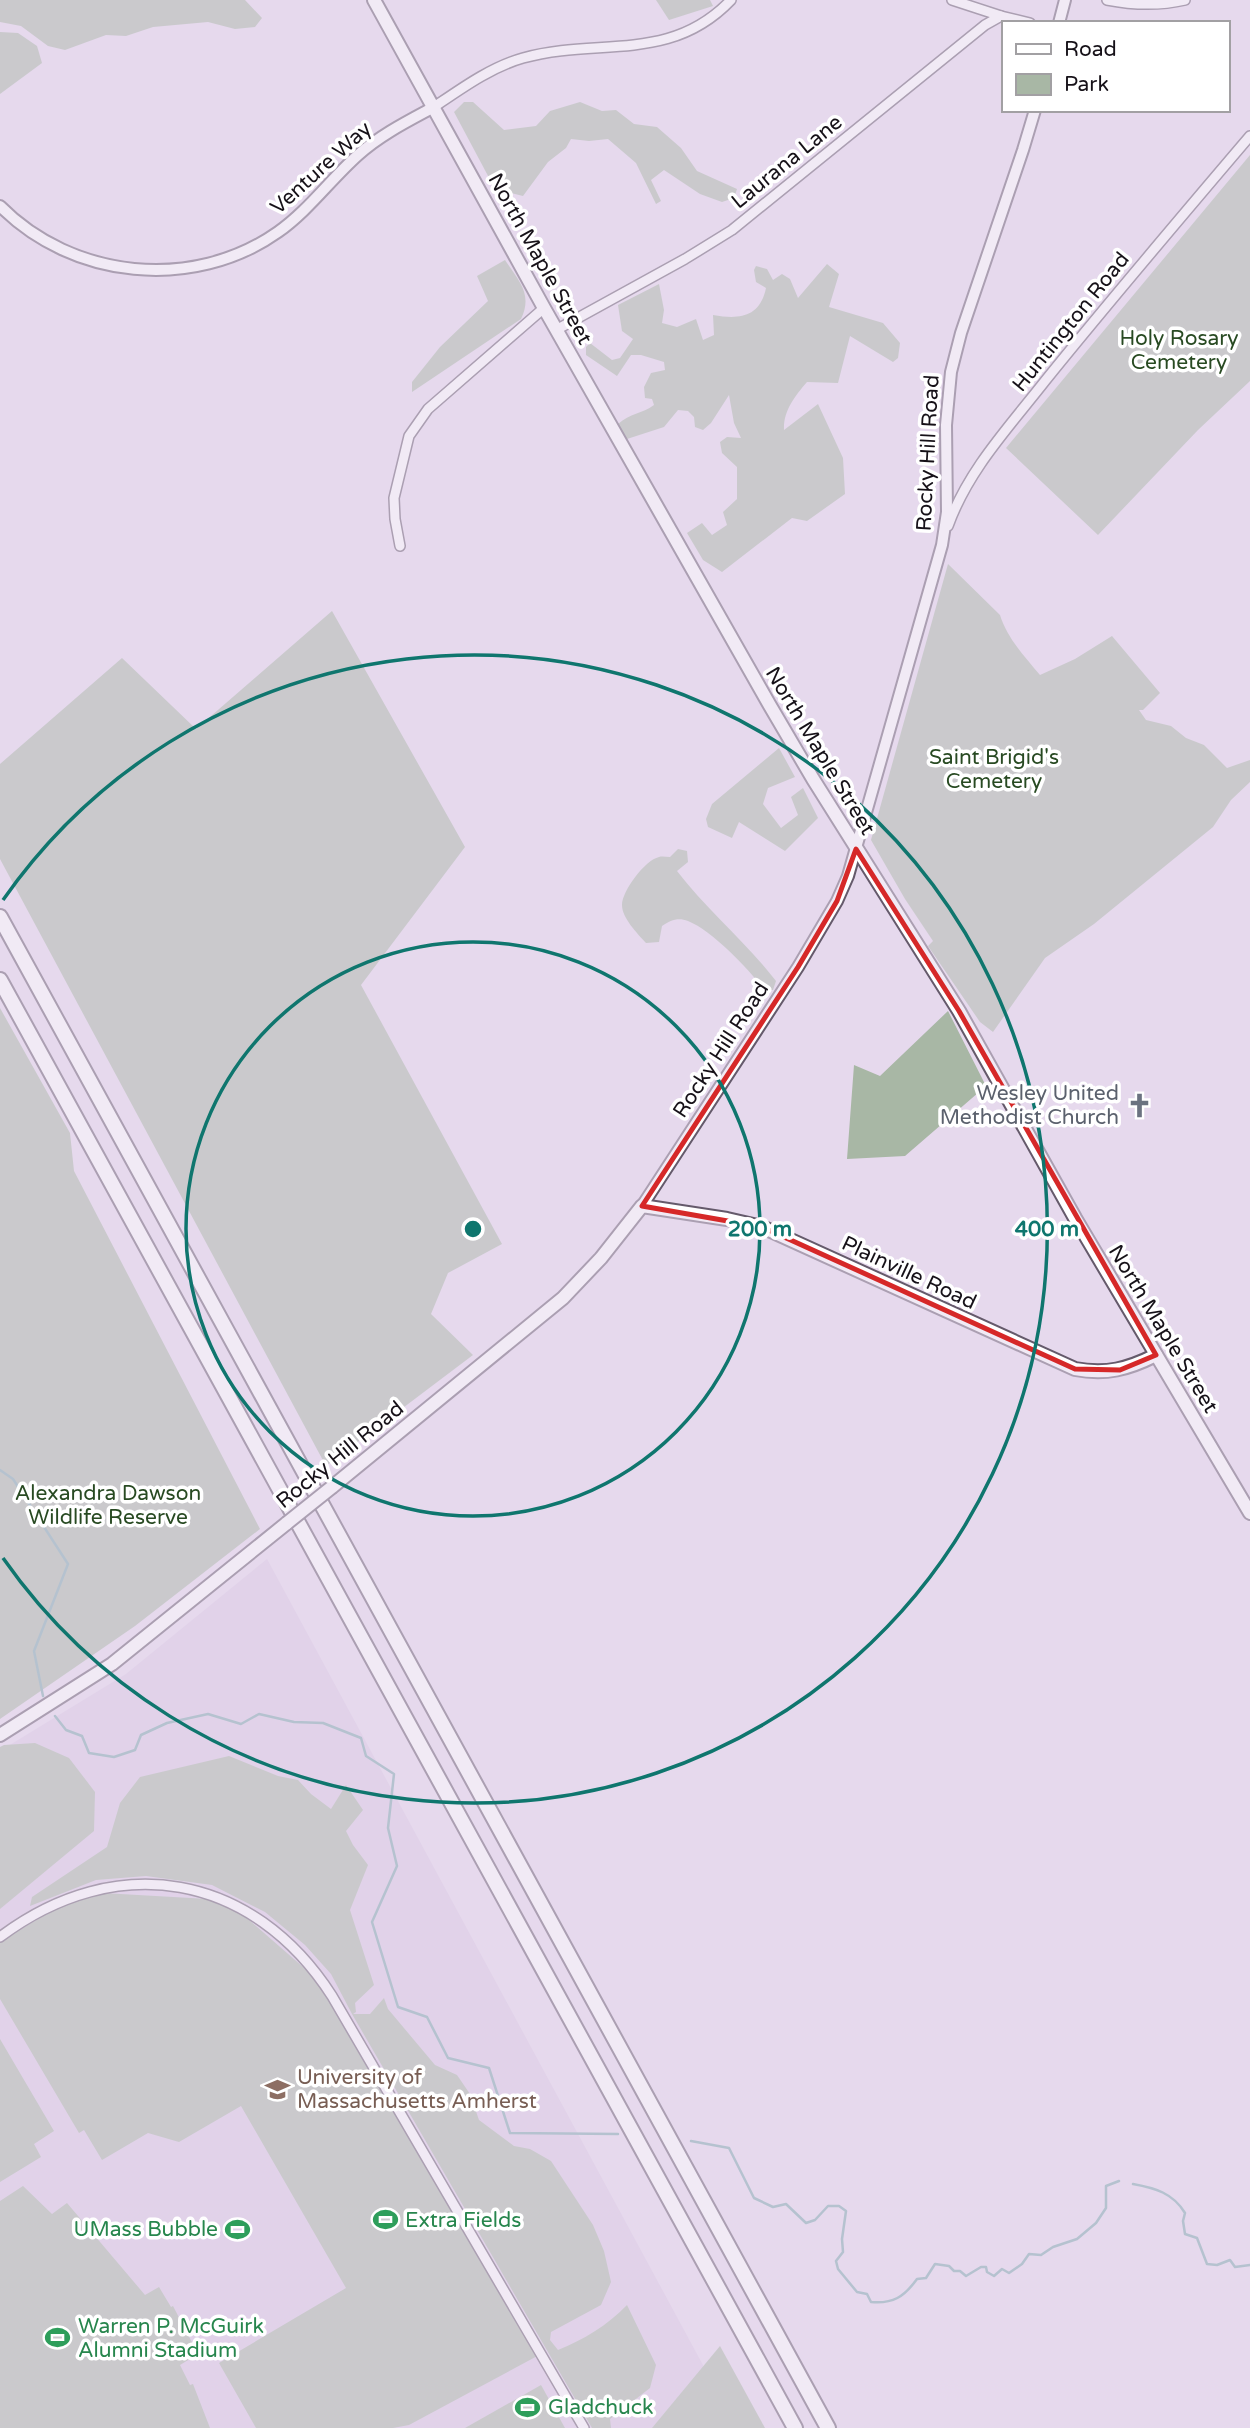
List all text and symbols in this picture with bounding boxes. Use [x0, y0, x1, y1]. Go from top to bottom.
legend [1002, 21, 1229, 112]
text: Road [1064, 37, 1117, 62]
text: Park [1064, 72, 1109, 97]
street label: Laurana Lane [727, 110, 847, 214]
street label: Venture Way [265, 116, 377, 220]
street label: North Maple Street [483, 169, 597, 349]
street label: Huntington Road [1007, 247, 1135, 397]
park label: Holy Rosary Cemetery [1119, 326, 1239, 375]
street label: Rocky Hill Road [911, 374, 945, 532]
street label: North Maple Street [760, 662, 880, 840]
park label: Saint Brigid's Cemetery [929, 745, 1059, 794]
street label: Rocky Hill Road [668, 977, 774, 1123]
place label: Wesley United Methodist Church [940, 1081, 1119, 1130]
church icon: Wesley United Methodist Church [1125, 1091, 1153, 1119]
centre of rings [461, 1217, 485, 1241]
text: 200 m [728, 1217, 792, 1242]
text: 400 m [1015, 1217, 1079, 1242]
street label: Plainville Road [838, 1231, 980, 1315]
street label: North Maple Street [1103, 1240, 1223, 1418]
street label: Rocky Hill Road [271, 1396, 409, 1514]
park label: Alexandra Dawson Wildlife Reserve [15, 1481, 201, 1530]
place label: University of Massachusetts Amherst [297, 2065, 537, 2114]
school or university icon: University of Massachusetts Amherst [263, 2075, 291, 2103]
sports icon: Extra Fields [371, 2206, 399, 2234]
place label: Extra Fields [405, 2208, 521, 2233]
sports icon: UMass Bubble [224, 2215, 252, 2243]
place label: UMass Bubble [74, 2217, 218, 2242]
place label: Warren P. McGuirk Alumni Stadium [78, 2314, 264, 2363]
sports icon: Warren P. McGuirk Alumni Stadium [44, 2324, 72, 2352]
sports icon: Gladchuck [514, 2393, 542, 2421]
place label: Gladchuck [548, 2395, 654, 2420]

